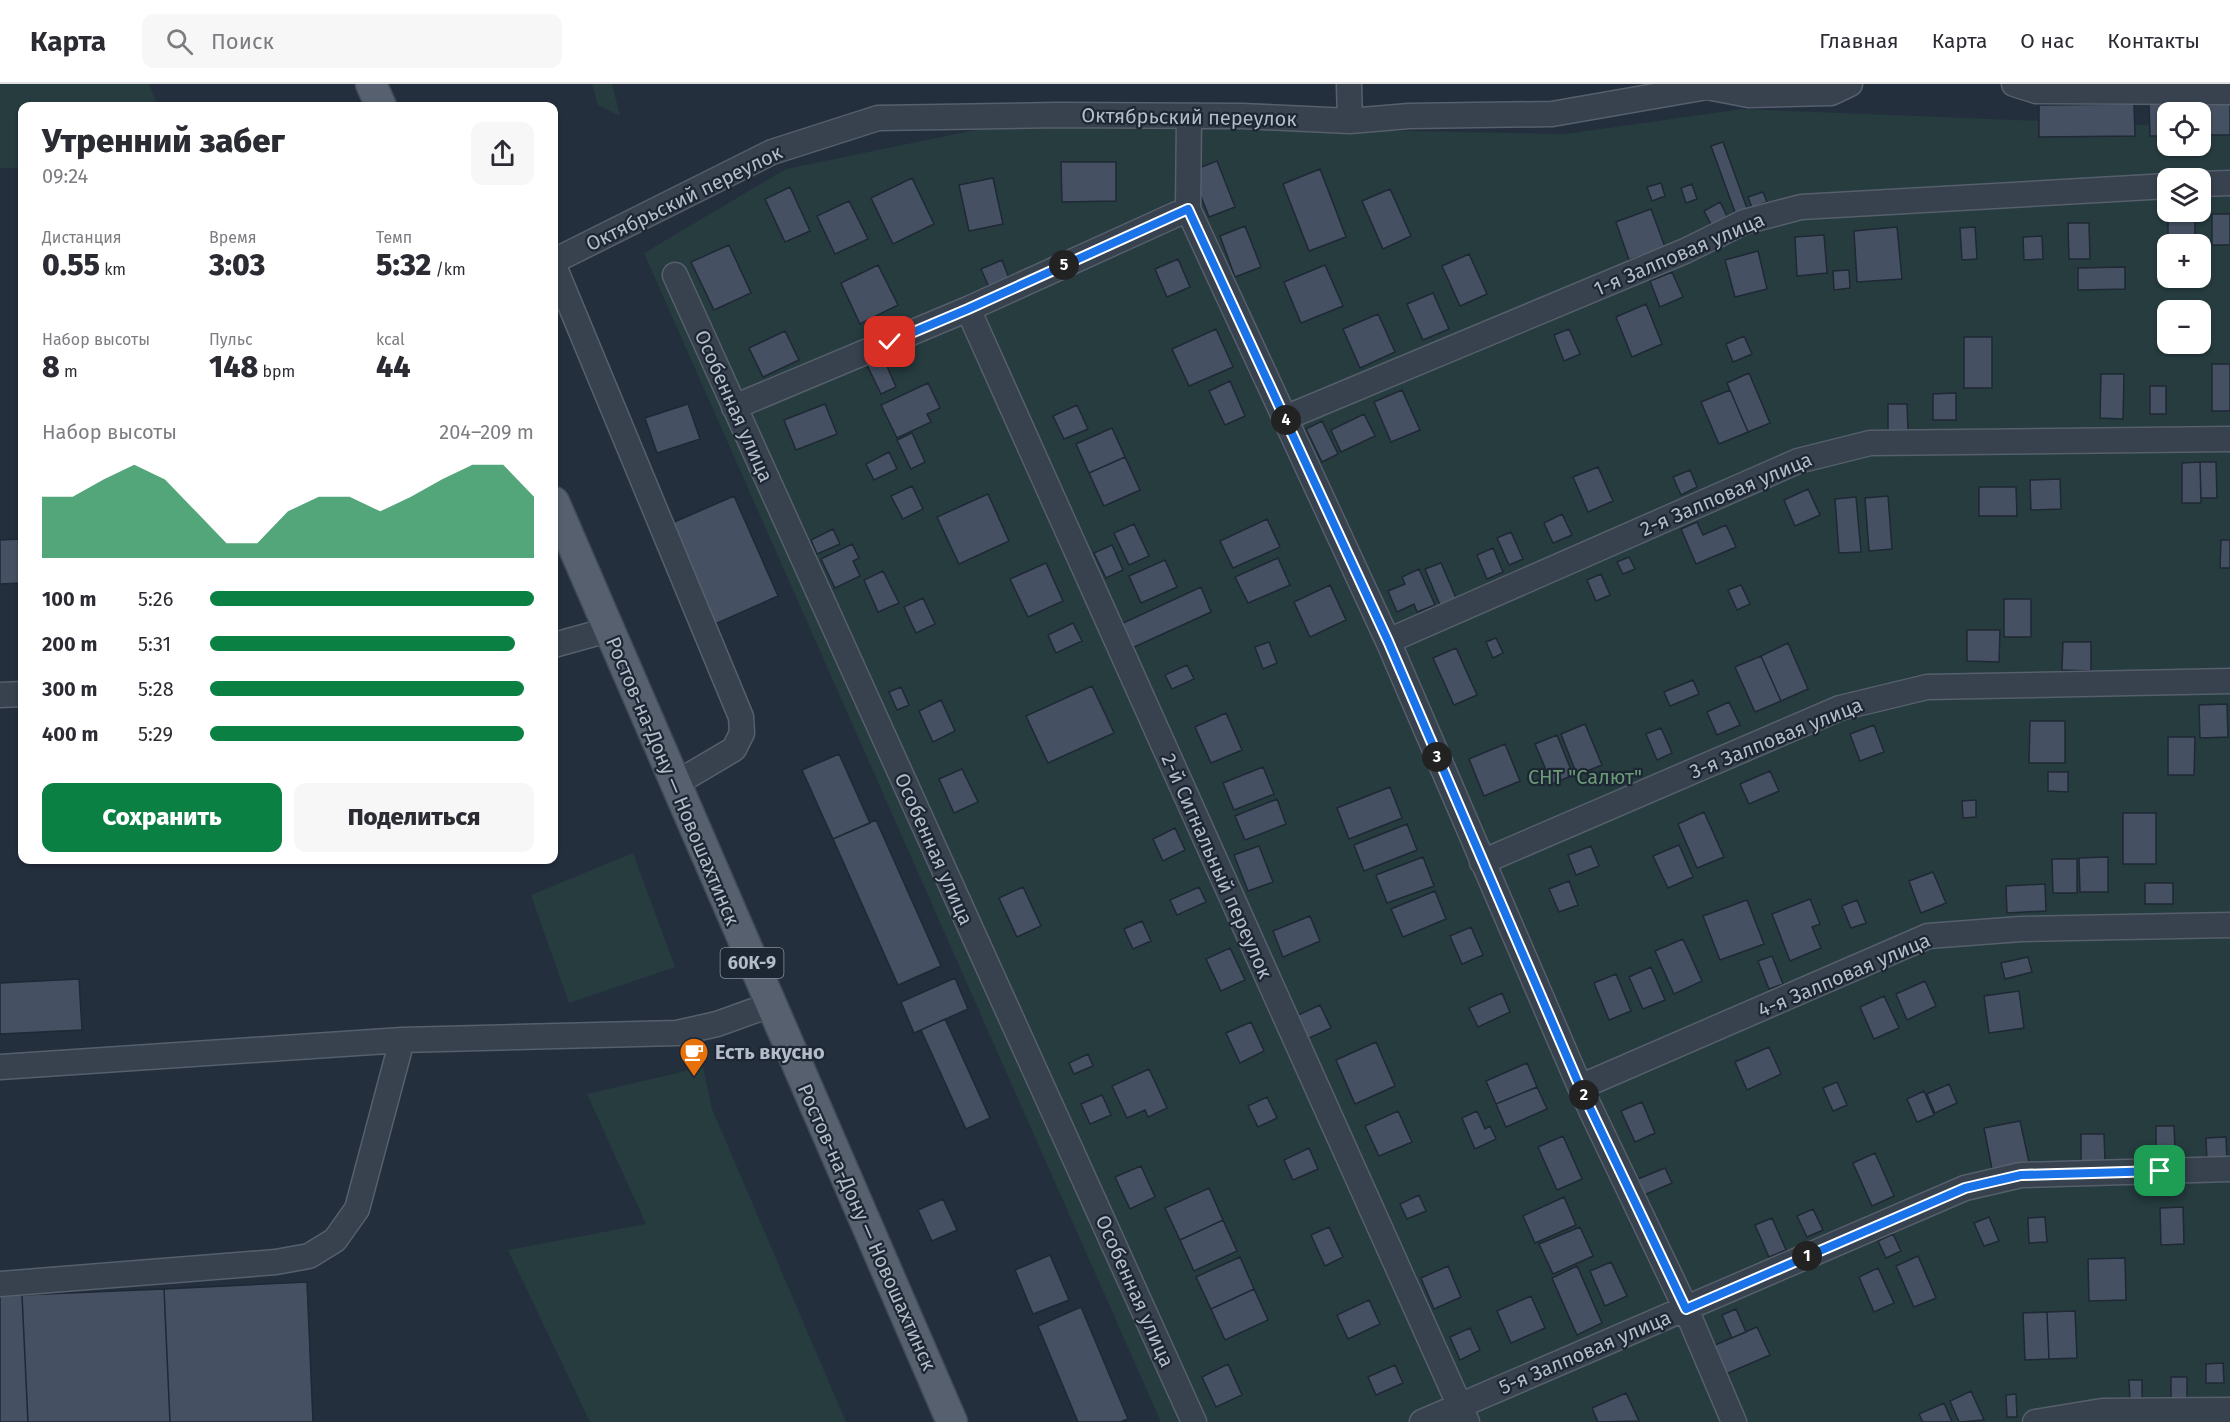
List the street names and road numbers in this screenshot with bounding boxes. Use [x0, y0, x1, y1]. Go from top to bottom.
street label: Октябрьский переулок [1081, 103, 1298, 131]
street label: Октябрьский переулок [582, 140, 787, 256]
street label: 1-я Залповая улица [1590, 207, 1768, 301]
street label: Особенная улица [690, 326, 778, 486]
street label: 2-я Залповая улица [1636, 447, 1816, 541]
street label: Ростов-на-Дону — Новошахтинск [601, 633, 745, 929]
street label: 3-я Залповая улица [1686, 692, 1866, 784]
street label: 2-й Сигнальный переулок [1156, 750, 1278, 983]
street label: Особенная улица [890, 769, 978, 929]
street label: 4-я Залповая улица [1754, 928, 1934, 1022]
road number: 60К-9 [720, 948, 783, 978]
street label: Ростов-на-Дону — Новошахтинск [793, 1080, 941, 1375]
street label: Особенная улица [1091, 1211, 1179, 1371]
street label: 5-я Залповая улица [1495, 1305, 1675, 1399]

